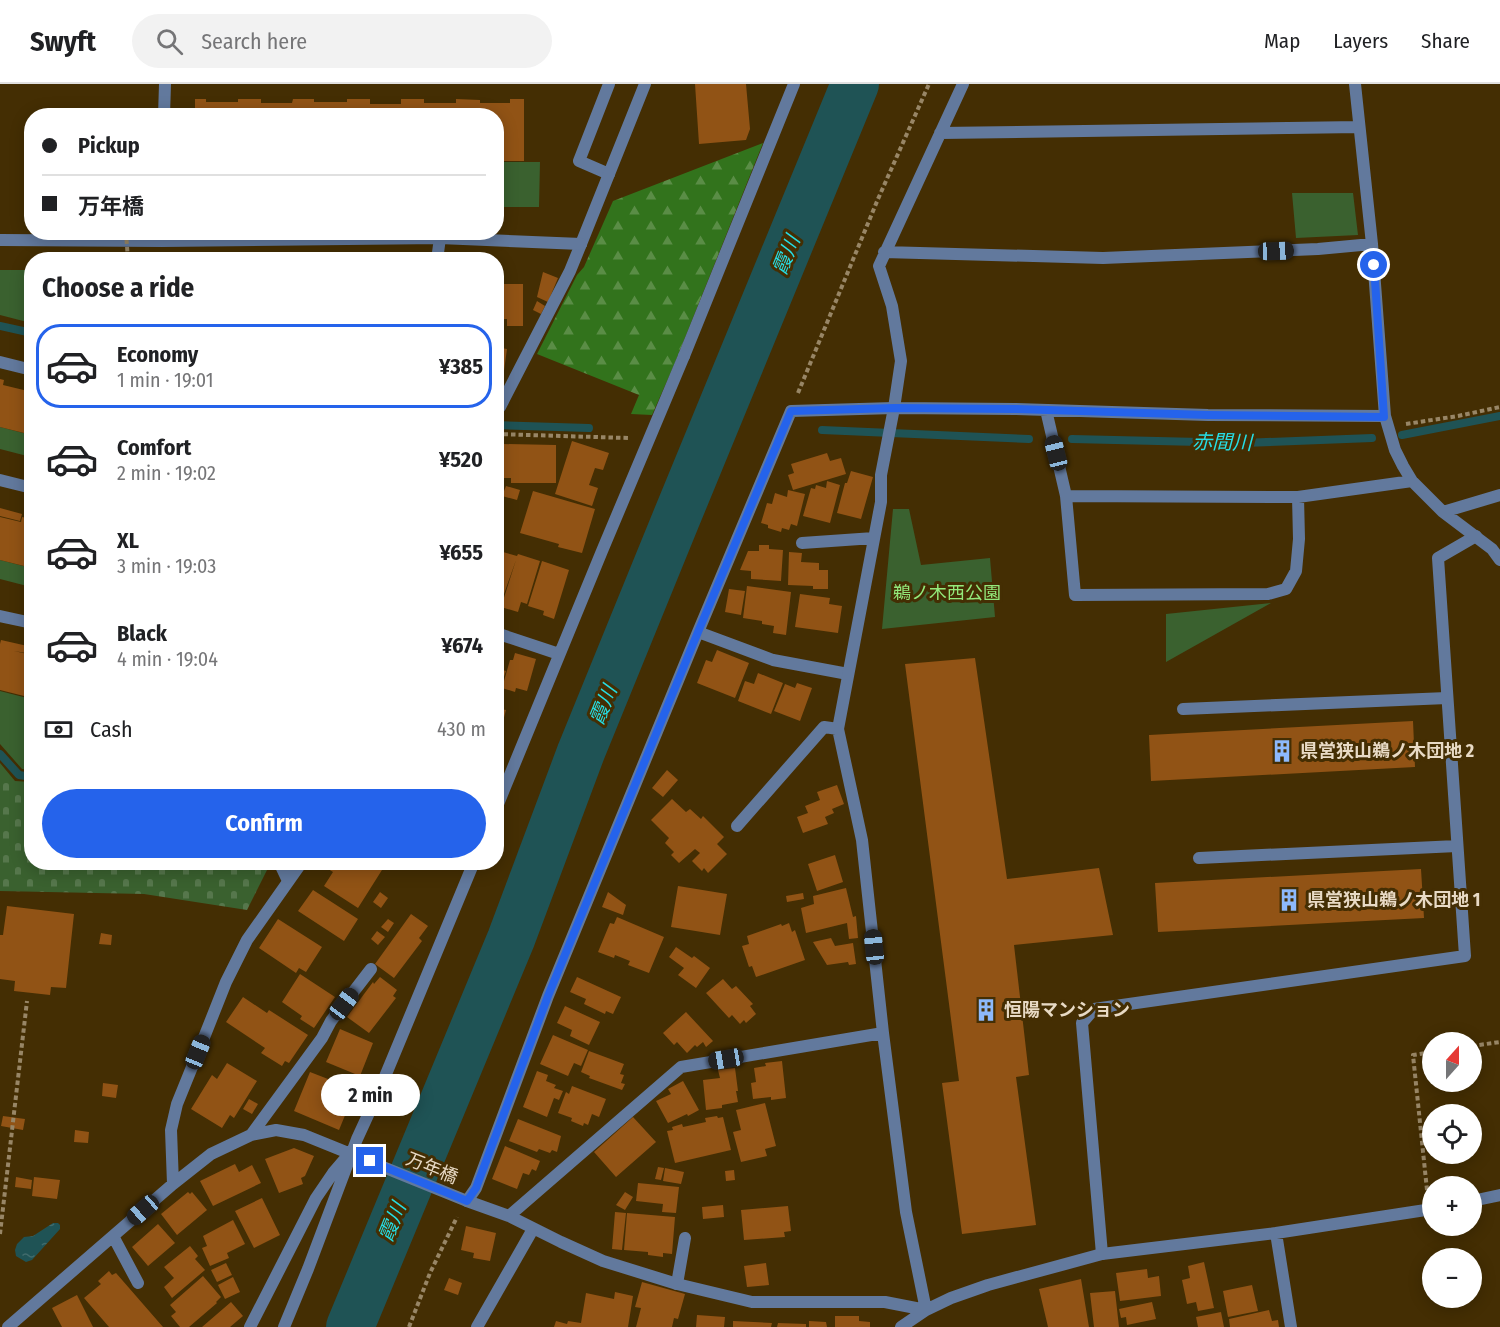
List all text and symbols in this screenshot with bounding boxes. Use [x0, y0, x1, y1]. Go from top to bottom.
search box [132, 14, 552, 68]
text: Swyft [30, 25, 96, 58]
icon: search [153, 25, 186, 58]
text: Search here [201, 28, 307, 55]
text: Map [1264, 28, 1300, 54]
text: Layers [1333, 28, 1388, 54]
text: Share [1421, 28, 1470, 54]
text: Pickup [78, 132, 140, 159]
text: 万年橋 [78, 193, 144, 220]
water label: 霞川 [767, 230, 805, 278]
car [1258, 241, 1294, 261]
route start [1360, 251, 1387, 278]
text: Choose a ride [42, 272, 194, 304]
icon: car [45, 339, 99, 393]
text: Economy [117, 341, 198, 368]
text: ¥385 [439, 353, 483, 380]
text: 1 min · 19:01 [117, 368, 214, 392]
water label: 赤間川 [1192, 429, 1254, 455]
icon: car [45, 432, 99, 486]
car [1043, 433, 1069, 473]
text: Comfort [117, 434, 191, 461]
text: ¥520 [439, 446, 483, 473]
text: 2 min · 19:02 [117, 461, 216, 485]
icon: car [45, 525, 99, 579]
text: XL [117, 527, 139, 554]
text: ¥655 [439, 539, 483, 566]
text: 3 min · 19:03 [117, 554, 216, 578]
park label: 鵜ノ木西公園 [893, 582, 1001, 604]
icon: car [45, 618, 99, 672]
text: Black [117, 620, 167, 647]
text: ¥674 [441, 632, 483, 659]
text: 4 min · 19:04 [117, 647, 218, 671]
water label: 霞川 [584, 680, 622, 728]
icon: cash [42, 713, 75, 746]
text: Cash [90, 716, 133, 743]
text: 430 m [437, 717, 486, 741]
building icon: 県営狭山鵜ノ木団地 2 [1269, 738, 1295, 764]
place label: 県営狭山鵜ノ木団地 2 [1300, 740, 1474, 762]
button: Confirm [42, 789, 486, 858]
building icon: 県営狭山鵜ノ木団地 1 [1276, 887, 1302, 913]
place label: 県営狭山鵜ノ木団地 1 [1307, 889, 1480, 911]
car [863, 928, 885, 966]
car [326, 984, 362, 1024]
building icon: 恒陽マンション [973, 997, 999, 1023]
place label: 恒陽マンション [1004, 999, 1130, 1021]
car [183, 1032, 213, 1072]
north arrow [1422, 1032, 1482, 1092]
map controls [1422, 1032, 1482, 1308]
car [707, 1047, 745, 1071]
callout: 2 min [320, 1074, 419, 1116]
text: 2 min [348, 1083, 393, 1107]
button: locate [1422, 1104, 1482, 1164]
route end [356, 1147, 383, 1174]
street label: 万年橋 [403, 1148, 461, 1188]
button: + [1422, 1176, 1482, 1236]
car [124, 1191, 162, 1229]
water label: 霞川 [373, 1197, 411, 1245]
button: − [1422, 1248, 1482, 1308]

